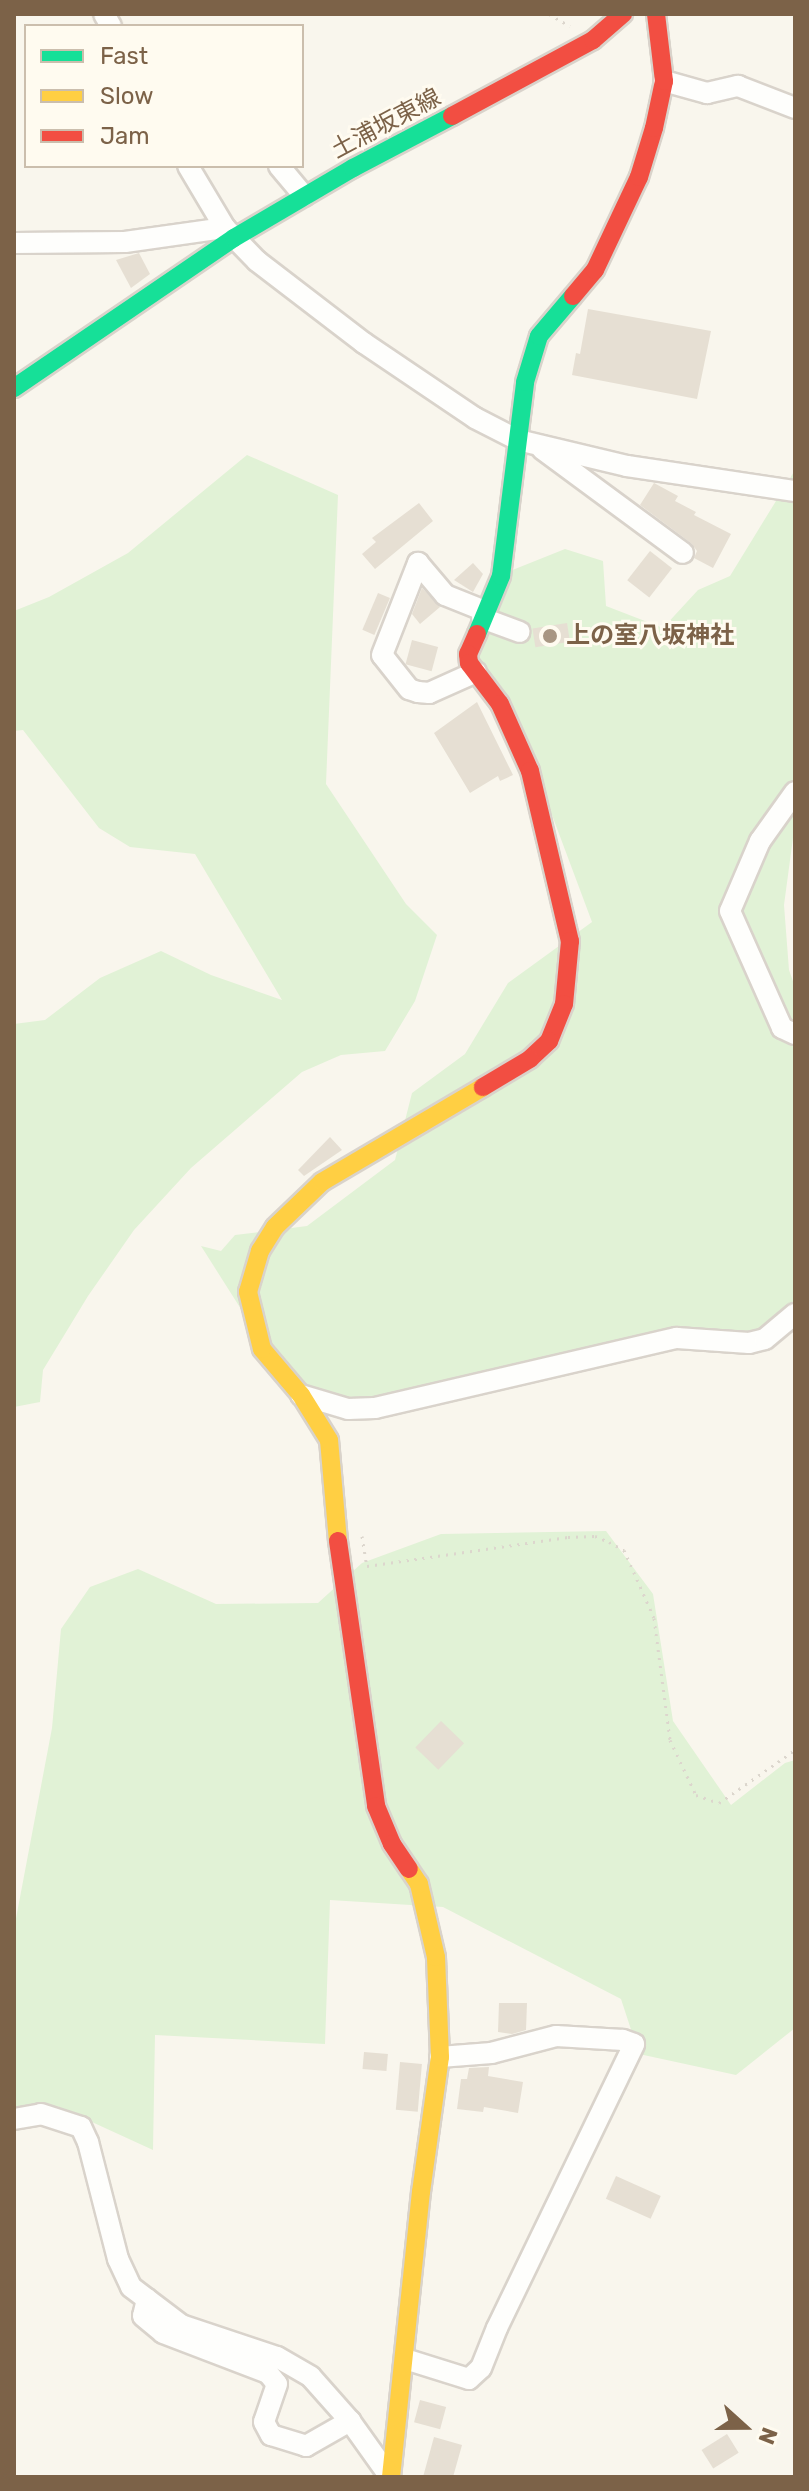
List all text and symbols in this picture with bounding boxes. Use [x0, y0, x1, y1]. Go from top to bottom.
legend [24, 24, 304, 168]
text: Fast [100, 42, 148, 70]
text: Slow [100, 82, 153, 110]
street label: 土浦坂東線 [326, 83, 446, 165]
text: Jam [100, 122, 150, 150]
place label: 上の室八坂神社 [566, 622, 734, 650]
marker: 上の室八坂神社 [541, 627, 559, 645]
north arrow [705, 2387, 785, 2467]
text: N [752, 2424, 783, 2448]

